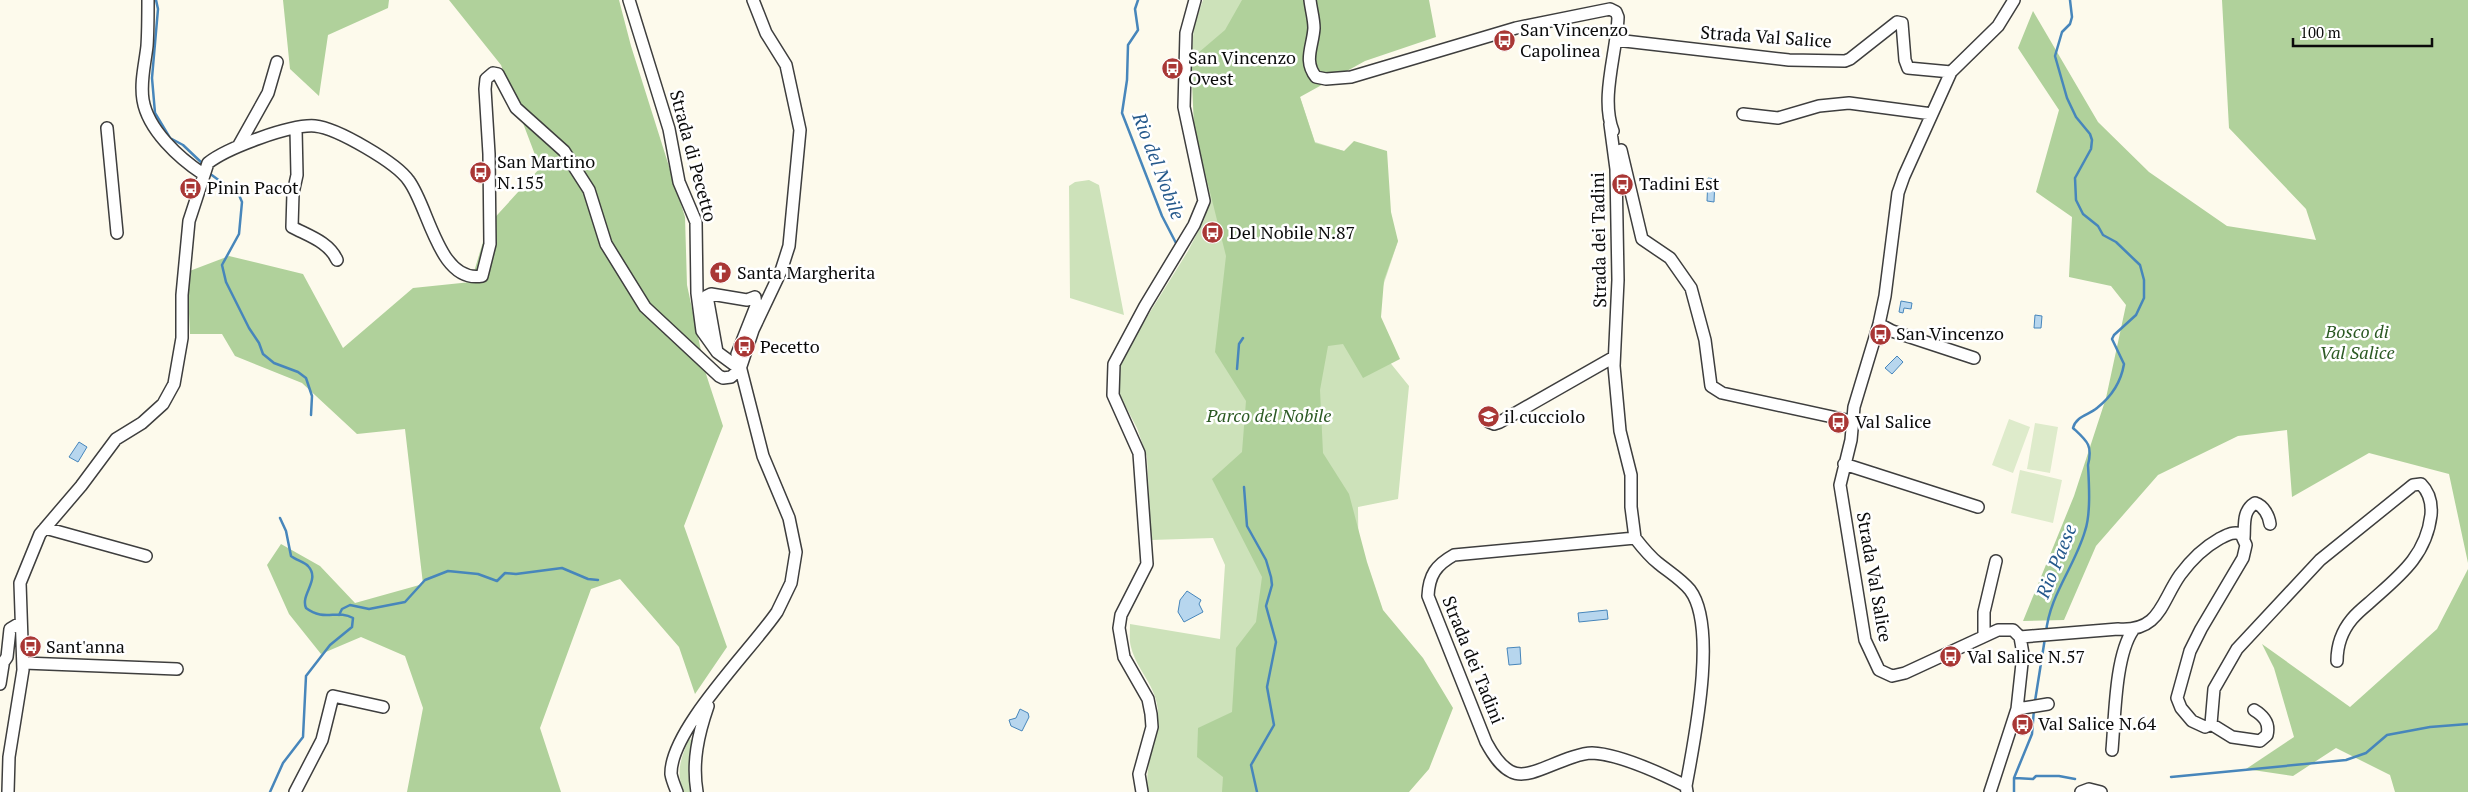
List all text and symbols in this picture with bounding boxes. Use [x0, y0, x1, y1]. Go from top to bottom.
scale bar [2293, 15, 2432, 47]
place label: San Vincenzo Capolinea [1520, 17, 1628, 62]
street label: Strada Val Salice [1700, 19, 1833, 53]
text: 100 m [2300, 22, 2341, 42]
bus stop icon: San Vincenzo Capolinea [1492, 28, 1516, 52]
place label: San Vincenzo Ovest [1188, 45, 1296, 90]
bus stop icon: San Vincenzo Ovest [1160, 56, 1184, 80]
street label: Strada di Pecetto [665, 87, 723, 224]
water label: Rio del Nobile [1127, 108, 1191, 223]
place label: San Martino N.155 [497, 149, 595, 194]
bus stop icon: San Martino N.155 [469, 160, 493, 184]
place label: Tadini Est [1639, 171, 1720, 195]
street label: Strada dei Tadini [1585, 172, 1611, 308]
bus stop icon: Tadini Est [1611, 172, 1635, 196]
place label: Pinin Pacot [207, 175, 299, 199]
bus stop icon: Pinin Pacot [179, 176, 203, 200]
place label: Del Nobile N.87 [1229, 220, 1355, 244]
bus stop icon: Del Nobile N.87 [1201, 221, 1225, 245]
place label: Santa Margherita [737, 260, 875, 284]
church icon: Santa Margherita [709, 261, 733, 285]
park label: Bosco di Val Salice [2319, 319, 2395, 364]
place label: San Vincenzo [1896, 321, 2004, 345]
bus stop icon: San Vincenzo [1868, 322, 1892, 346]
place label: Pecetto [760, 334, 820, 358]
bus stop icon: Pecetto [732, 335, 756, 359]
park label: Parco del Nobile [1205, 403, 1332, 427]
place label: il cucciolo [1504, 404, 1585, 428]
school or university icon: il cucciolo [1476, 405, 1500, 429]
place label: Val Salice [1855, 409, 1931, 433]
bus stop icon: Val Salice [1827, 410, 1851, 434]
street label: Strada Val Salice [1852, 510, 1898, 644]
water label: Rio Paese [2029, 520, 2082, 602]
street label: Strada dei Tadini [1437, 592, 1510, 727]
place label: Sant'anna [46, 634, 125, 658]
bus stop icon: Sant'anna [18, 635, 42, 659]
place label: Val Salice N.57 [1967, 644, 2085, 668]
bus stop icon: Val Salice N.57 [1939, 645, 1963, 669]
place label: Val Salice N.64 [2038, 711, 2157, 735]
bus stop icon: Val Salice N.64 [2010, 712, 2034, 736]

